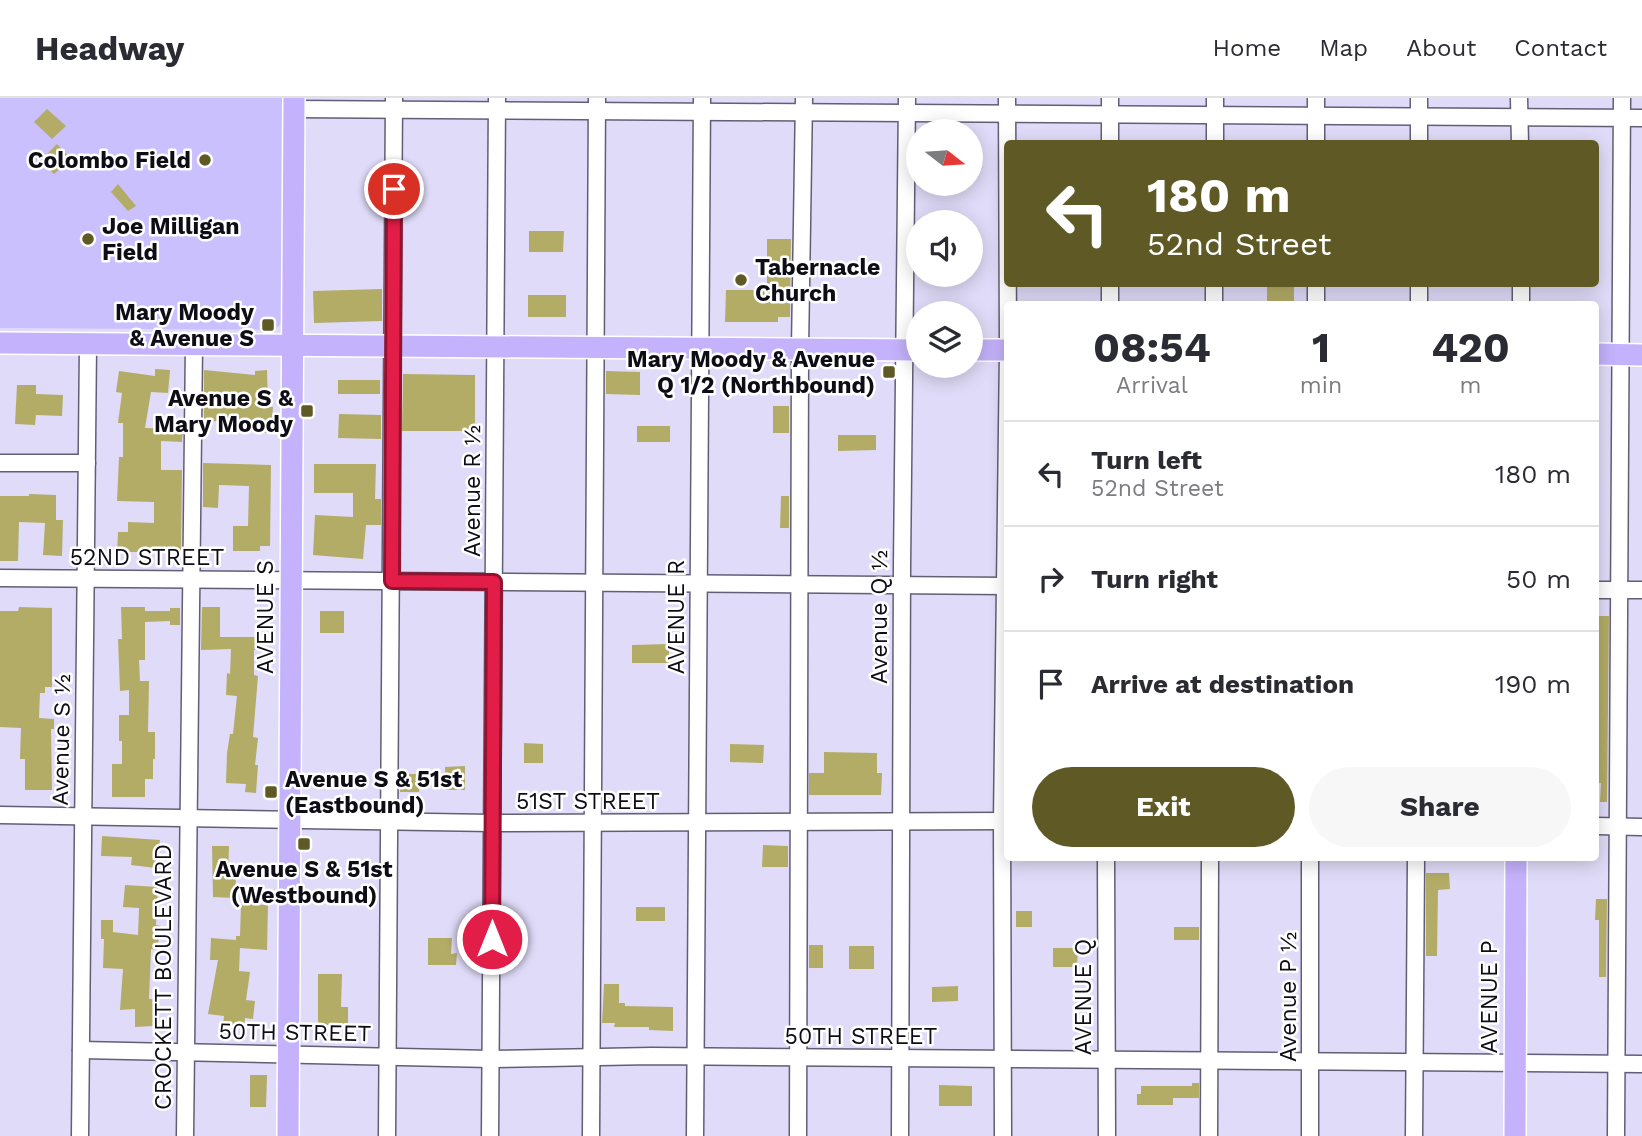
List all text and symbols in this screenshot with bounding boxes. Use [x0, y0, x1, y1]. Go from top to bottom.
text: Headway [35, 29, 184, 68]
text: Home [1213, 34, 1281, 62]
text: Map [1319, 34, 1368, 62]
text: About [1406, 34, 1476, 62]
text: Contact [1514, 34, 1607, 62]
north arrow [906, 119, 984, 196]
map controls [906, 119, 983, 378]
place label: Colombo Field [28, 147, 191, 174]
marker: Colombo Field [197, 152, 213, 168]
pin [364, 159, 424, 219]
text: 180 m [1147, 166, 1291, 224]
icon: left [1032, 168, 1123, 259]
icon: arrive [375, 170, 413, 208]
button: sound [906, 210, 983, 287]
place label: Joe Milligan Field [102, 213, 240, 266]
text: 52nd Street [1147, 225, 1331, 263]
marker: Joe Milligan Field [80, 231, 96, 247]
place label: Tabernacle Church [755, 254, 880, 307]
marker: Tabernacle Church [733, 272, 749, 288]
place label: Mary Moody & Avenue S [115, 299, 254, 352]
button: layers [906, 301, 983, 378]
marker: Mary Moody & Avenue S [260, 317, 276, 333]
text: 08:54 [1093, 323, 1211, 372]
text: 1 [1312, 323, 1330, 372]
text: 420 [1431, 323, 1510, 372]
place label: Mary Moody & Avenue Q 1/2 (Northbound) [627, 346, 875, 399]
marker: Mary Moody & Avenue Q 1/2 (Northbound) [881, 364, 897, 380]
text: Arrival [1116, 372, 1188, 399]
text: min [1300, 372, 1342, 399]
text: m [1460, 372, 1482, 399]
place label: Avenue S & Mary Moody [154, 385, 293, 438]
marker: Avenue S & Mary Moody [299, 403, 315, 419]
street label: Avenue R ½ [459, 425, 486, 557]
text: Turn left [1091, 445, 1202, 475]
icon: left [1032, 455, 1070, 493]
text: 180 m [1495, 459, 1571, 489]
text: 52nd Street [1091, 475, 1224, 502]
street label: 52ND STREET [70, 544, 224, 571]
street label: Avenue Q ½ [866, 550, 893, 684]
street label: AVENUE S [252, 560, 279, 674]
street label: AVENUE R [663, 560, 690, 674]
icon: right [1032, 560, 1070, 598]
text: Turn right [1091, 564, 1218, 594]
text: 50 m [1506, 564, 1571, 594]
icon: arrive [1032, 665, 1070, 703]
text: Arrive at destination [1091, 669, 1354, 699]
text: 190 m [1495, 669, 1571, 699]
street label: Avenue S ½ [47, 674, 76, 806]
place label: Avenue S & 51st (Eastbound) [285, 766, 462, 819]
button: Exit [1032, 767, 1295, 847]
button: Share [1309, 767, 1571, 847]
marker: Avenue S & 51st (Eastbound) [263, 784, 279, 800]
street label: 51ST STREET [516, 788, 660, 815]
marker: Avenue S & 51st (Westbound) [296, 836, 312, 852]
street label: CROCKETT BOULEVARD [150, 844, 177, 1110]
place label: Avenue S & 51st (Westbound) [215, 856, 393, 909]
position arrow [455, 902, 529, 976]
street label: Avenue P ½ [1275, 932, 1302, 1062]
street label: AVENUE Q [1070, 939, 1097, 1055]
street label: AVENUE P [1476, 940, 1503, 1054]
street label: 50TH STREET [218, 1018, 372, 1047]
street label: 50TH STREET [785, 1023, 937, 1050]

